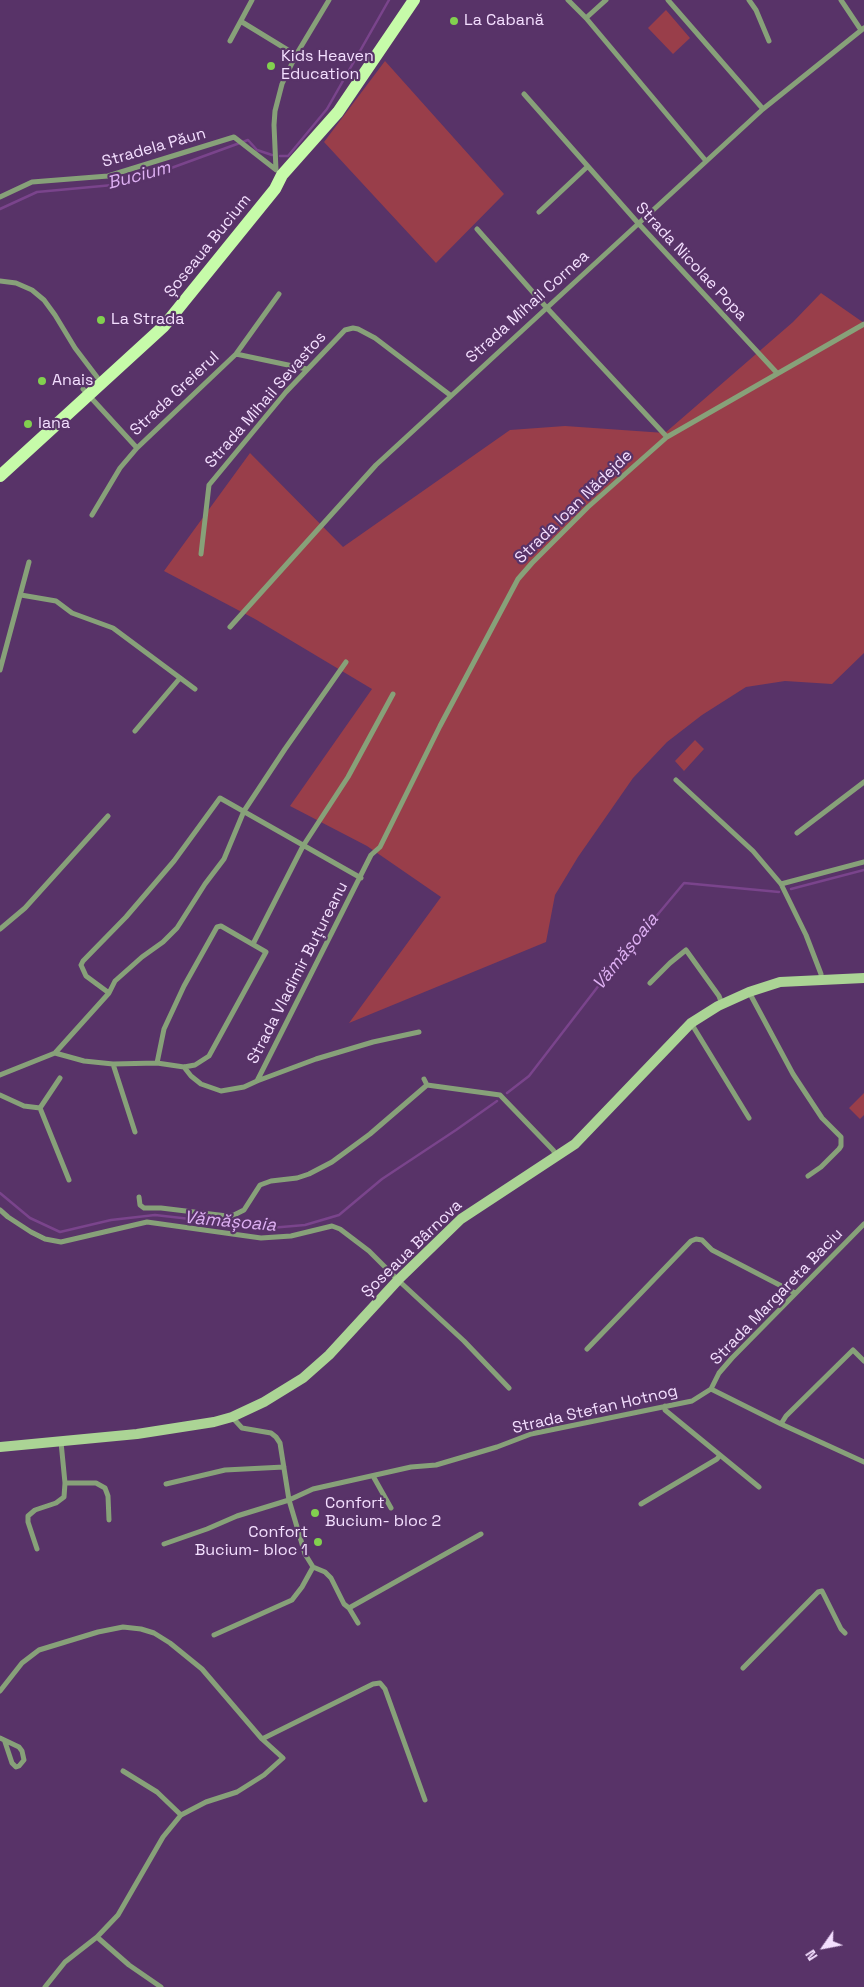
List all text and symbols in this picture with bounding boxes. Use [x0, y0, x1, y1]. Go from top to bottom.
place label: La Cabană [464, 11, 544, 31]
marker: La Cabană [448, 15, 460, 27]
place label: Kids Heaven Education [281, 47, 374, 85]
marker: Kids Heaven Education [265, 60, 277, 72]
street label: Stradela Păun [100, 124, 208, 172]
water label: Bucium [105, 157, 173, 195]
street label: Șoseaua Bucium [161, 191, 255, 301]
street label: Strada Nicolae Popa [631, 199, 751, 325]
street label: Strada Mihail Cornea [463, 247, 593, 367]
place label: La Strada [111, 310, 184, 330]
marker: La Strada [95, 314, 107, 326]
street label: Strada Mihail Sevastos [202, 328, 330, 472]
street label: Strada Greierul [127, 348, 223, 440]
place label: Anais [52, 371, 93, 391]
marker: Anais [36, 375, 48, 387]
place label: Iana [38, 414, 70, 434]
marker: Iana [22, 418, 34, 430]
street label: Strada Ioan Nădejde [511, 446, 637, 568]
street label: Strada Vladimir Buțureanu [244, 879, 352, 1067]
water label: Vămășoaia [589, 909, 663, 995]
street label: Șoseaua Bârnova [358, 1196, 466, 1302]
water label: Vămășoaia [183, 1207, 277, 1237]
street label: Strada Margareta Baciu [707, 1225, 847, 1369]
street label: Strada Stefan Hotnog [511, 1382, 679, 1438]
place label: Confort Bucium- bloc 2 [325, 1494, 441, 1532]
marker: Confort Bucium- bloc 2 [309, 1507, 321, 1519]
place label: Confort Bucium- bloc 1 [195, 1523, 308, 1561]
marker: Confort Bucium- bloc 1 [312, 1536, 324, 1548]
north arrow [799, 1922, 849, 1972]
text: N [801, 1946, 822, 1964]

